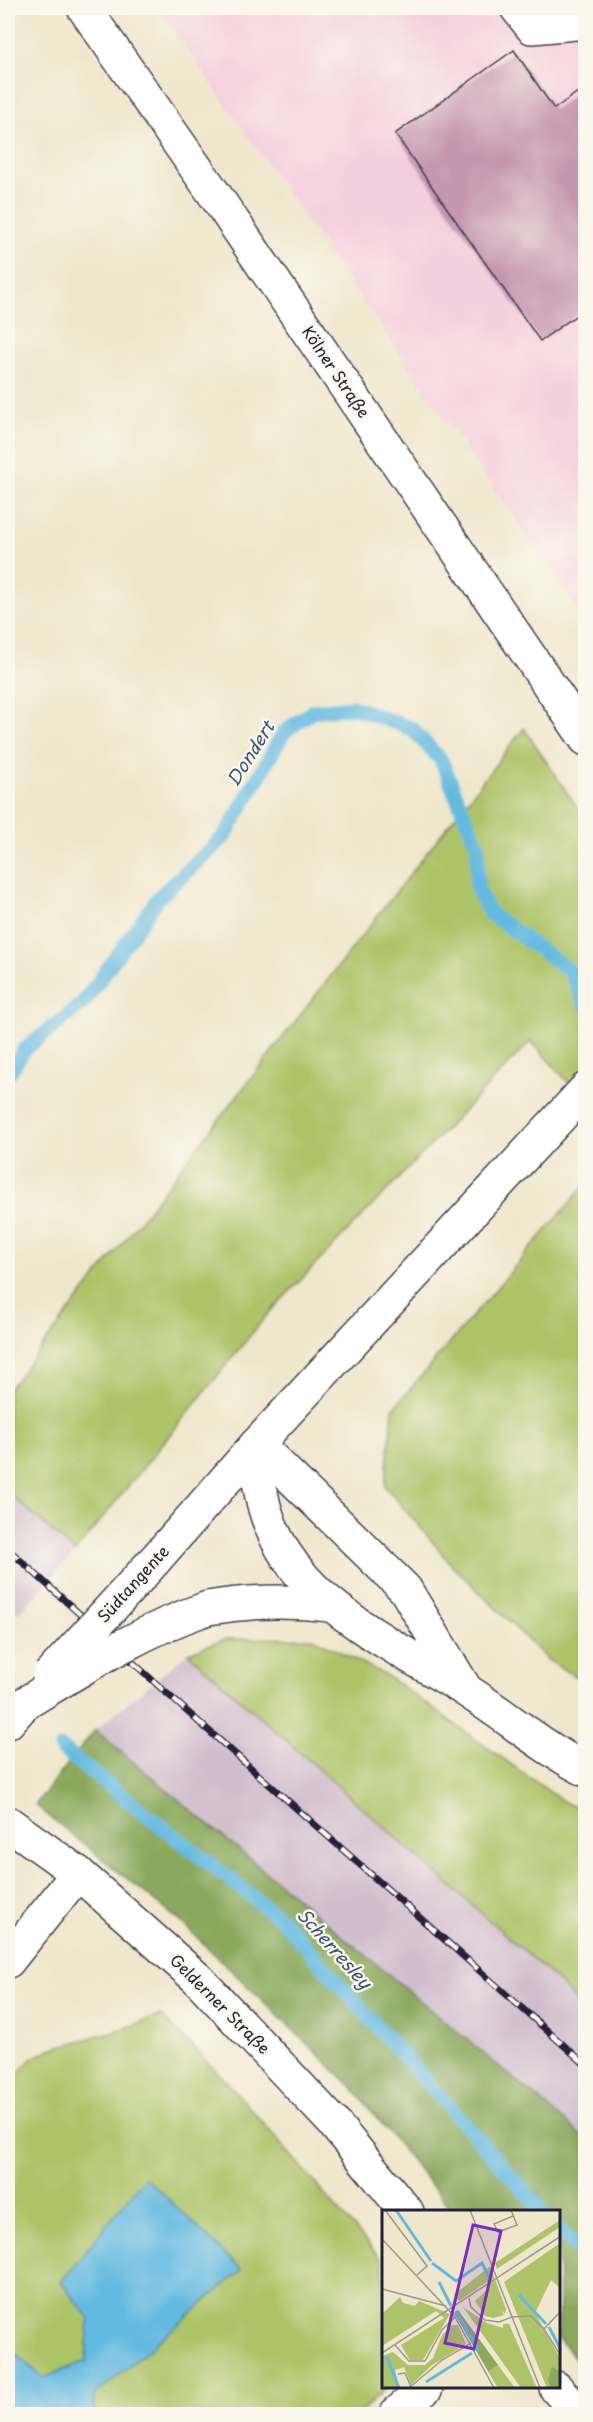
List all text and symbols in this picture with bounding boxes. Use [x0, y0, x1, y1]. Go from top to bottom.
street label: Kölner Straße [297, 321, 376, 422]
water label: Dondert [219, 713, 282, 791]
street label: Südtangente [91, 1539, 174, 1627]
water label: Scherresley [291, 1902, 380, 1996]
street label: Gelderner Straße [165, 1948, 276, 2059]
inset map [382, 2210, 560, 2389]

